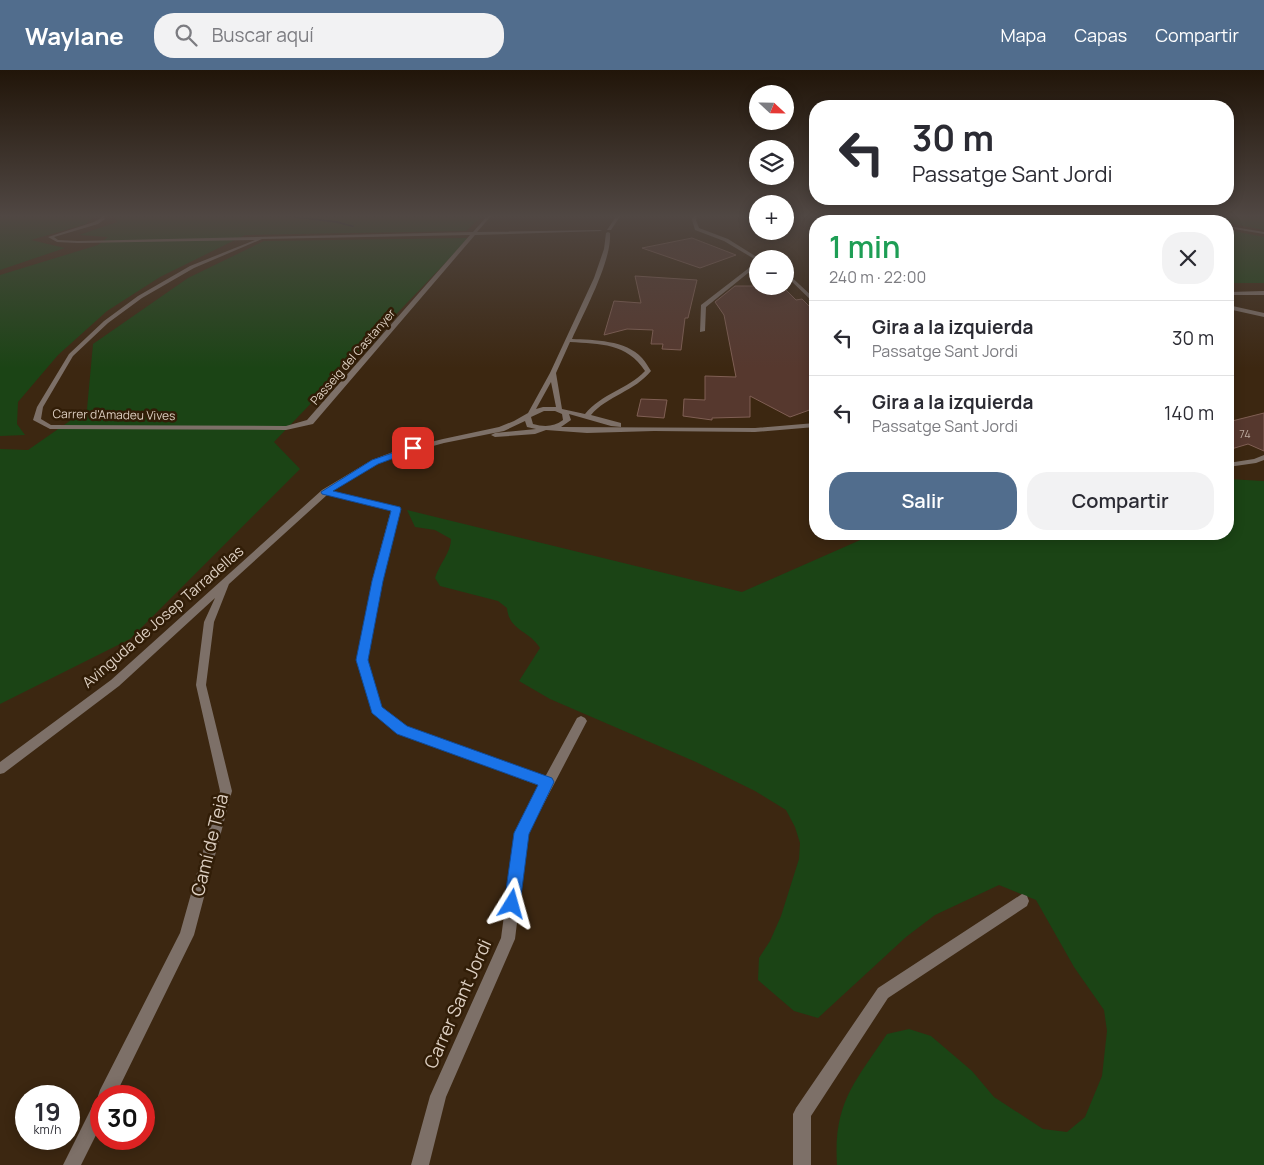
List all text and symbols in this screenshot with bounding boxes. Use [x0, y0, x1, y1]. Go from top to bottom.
search box [154, 13, 504, 58]
text: Waylane [25, 19, 124, 52]
icon: search [172, 21, 200, 49]
text: Buscar aquí [212, 22, 314, 48]
text: Mapa [1000, 23, 1046, 47]
text: Capas [1074, 23, 1127, 47]
text: Compartir [1155, 23, 1239, 47]
north arrow [749, 85, 794, 130]
map controls [749, 85, 794, 295]
text: 30 m [912, 114, 994, 162]
icon: left [829, 120, 894, 185]
button: layers [749, 140, 794, 185]
text: Passatge Sant Jordi [912, 159, 1113, 189]
button: + [749, 195, 794, 240]
text: 1 min [829, 226, 901, 267]
button: close [1162, 232, 1214, 284]
button: − [749, 250, 794, 295]
text: 240 m · 22:00 [829, 266, 926, 288]
street label: Passeig del Castanyer [306, 304, 400, 408]
text: Gira a la izquierda [872, 314, 1033, 340]
icon: left [829, 324, 857, 352]
text: 30 m [1172, 325, 1214, 351]
text: Passatge Sant Jordi [872, 340, 1018, 362]
text: Gira a la izquierda [872, 389, 1033, 415]
icon: left [829, 399, 857, 427]
text: 140 m [1164, 400, 1214, 426]
street label: Carrer d'Amadeu Vives [52, 405, 176, 424]
text: Passatge Sant Jordi [872, 415, 1018, 437]
house number: 74 [1239, 426, 1251, 441]
pin [392, 427, 434, 469]
icon: arrive [399, 434, 427, 462]
button: Salir [829, 472, 1017, 530]
button: Compartir [1027, 472, 1214, 530]
street label: Avinguda de Josep Tarradellas [77, 541, 248, 693]
street label: Camí de Teià [185, 791, 233, 898]
position arrow [485, 877, 537, 929]
street label: Carrer Sant Jordi [418, 935, 496, 1072]
speed limit sign: 30 [90, 1085, 155, 1150]
text: 19 [34, 1094, 61, 1129]
text: km/h [34, 1121, 61, 1138]

